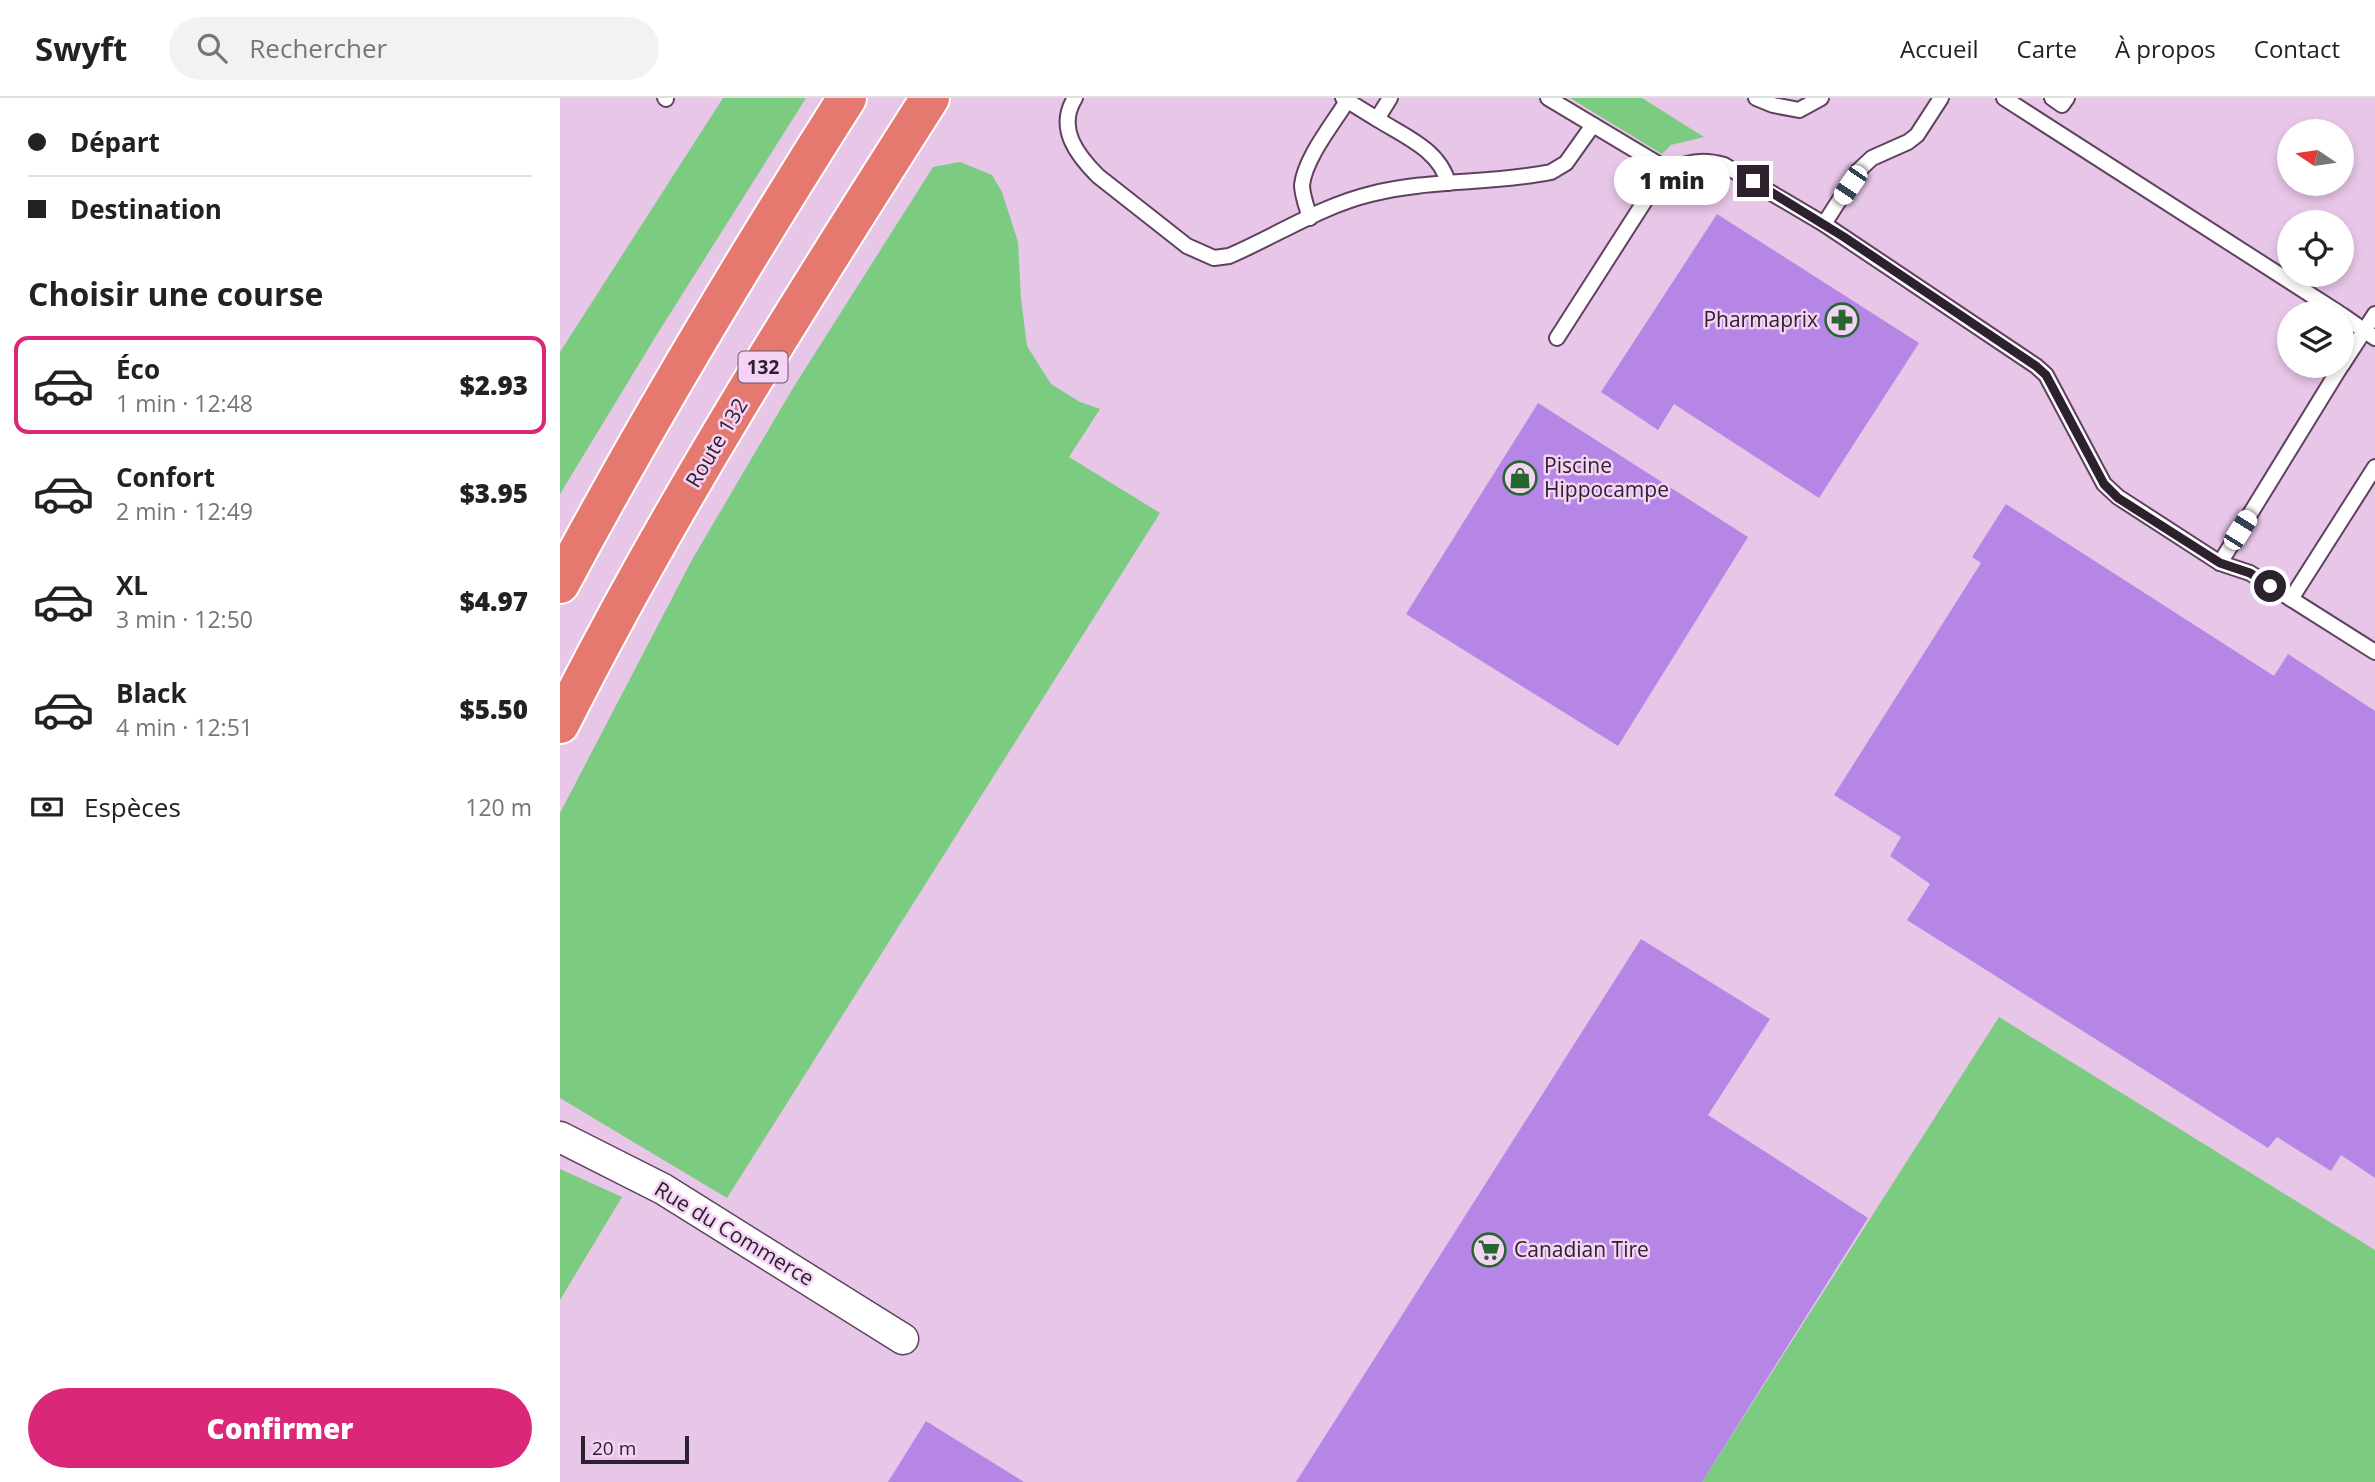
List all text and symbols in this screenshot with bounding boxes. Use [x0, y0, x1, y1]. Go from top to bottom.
search box [169, 17, 659, 80]
text: Swyft [35, 26, 127, 71]
icon: search [193, 29, 231, 67]
text: Rechercher [249, 30, 387, 66]
text: Accueil [1900, 32, 1979, 65]
text: Carte [2017, 32, 2077, 65]
text: À propos [2115, 32, 2216, 65]
text: Contact [2254, 32, 2340, 65]
north arrow [2277, 119, 2354, 196]
map controls [2277, 119, 2354, 378]
text: Départ [70, 124, 160, 160]
callout: 1 min [1613, 156, 1728, 206]
car [1830, 162, 1871, 208]
text: 1 min [1639, 164, 1705, 196]
route end [1737, 165, 1769, 197]
text: Destination [70, 191, 222, 227]
button: locate [2277, 210, 2354, 287]
text: Choisir une course [28, 272, 323, 315]
pharmacy icon: Pharmaprix [1823, 301, 1861, 339]
button: layers [2277, 301, 2354, 378]
place label: Pharmaprix [1703, 305, 1818, 333]
text: Éco [116, 351, 160, 387]
road number: 132 [738, 352, 788, 382]
icon: car [32, 354, 95, 417]
text: $2.93 [460, 367, 528, 403]
text: 1 min · 12:48 [116, 387, 253, 419]
street label: Route 132 [679, 393, 754, 492]
place label: Piscine Hippocampe [1544, 451, 1669, 503]
text: Confort [116, 459, 215, 495]
shop icon: Piscine Hippocampe [1501, 459, 1539, 497]
icon: car [32, 462, 95, 525]
text: $3.95 [460, 475, 528, 511]
text: 2 min · 12:49 [116, 495, 253, 527]
car [2220, 507, 2261, 553]
text: XL [116, 567, 148, 603]
icon: car [32, 570, 95, 633]
route start [2254, 570, 2286, 602]
text: $4.97 [460, 583, 528, 619]
text: 3 min · 12:50 [116, 603, 253, 635]
text: Black [116, 675, 187, 711]
icon: car [32, 678, 95, 741]
text: $5.50 [460, 691, 528, 727]
text: 4 min · 12:51 [116, 711, 253, 743]
icon: cash [28, 788, 66, 826]
text: Espèces [84, 789, 181, 825]
text: 120 m [465, 791, 532, 823]
street label: Rue du Commerce [650, 1174, 819, 1292]
supermarket icon: Canadian Tire [1470, 1231, 1508, 1269]
place label: Canadian Tire [1514, 1235, 1649, 1263]
button: Confirmer [28, 1388, 532, 1468]
scale bar [581, 1433, 690, 1465]
text: 20 m [592, 1435, 636, 1461]

